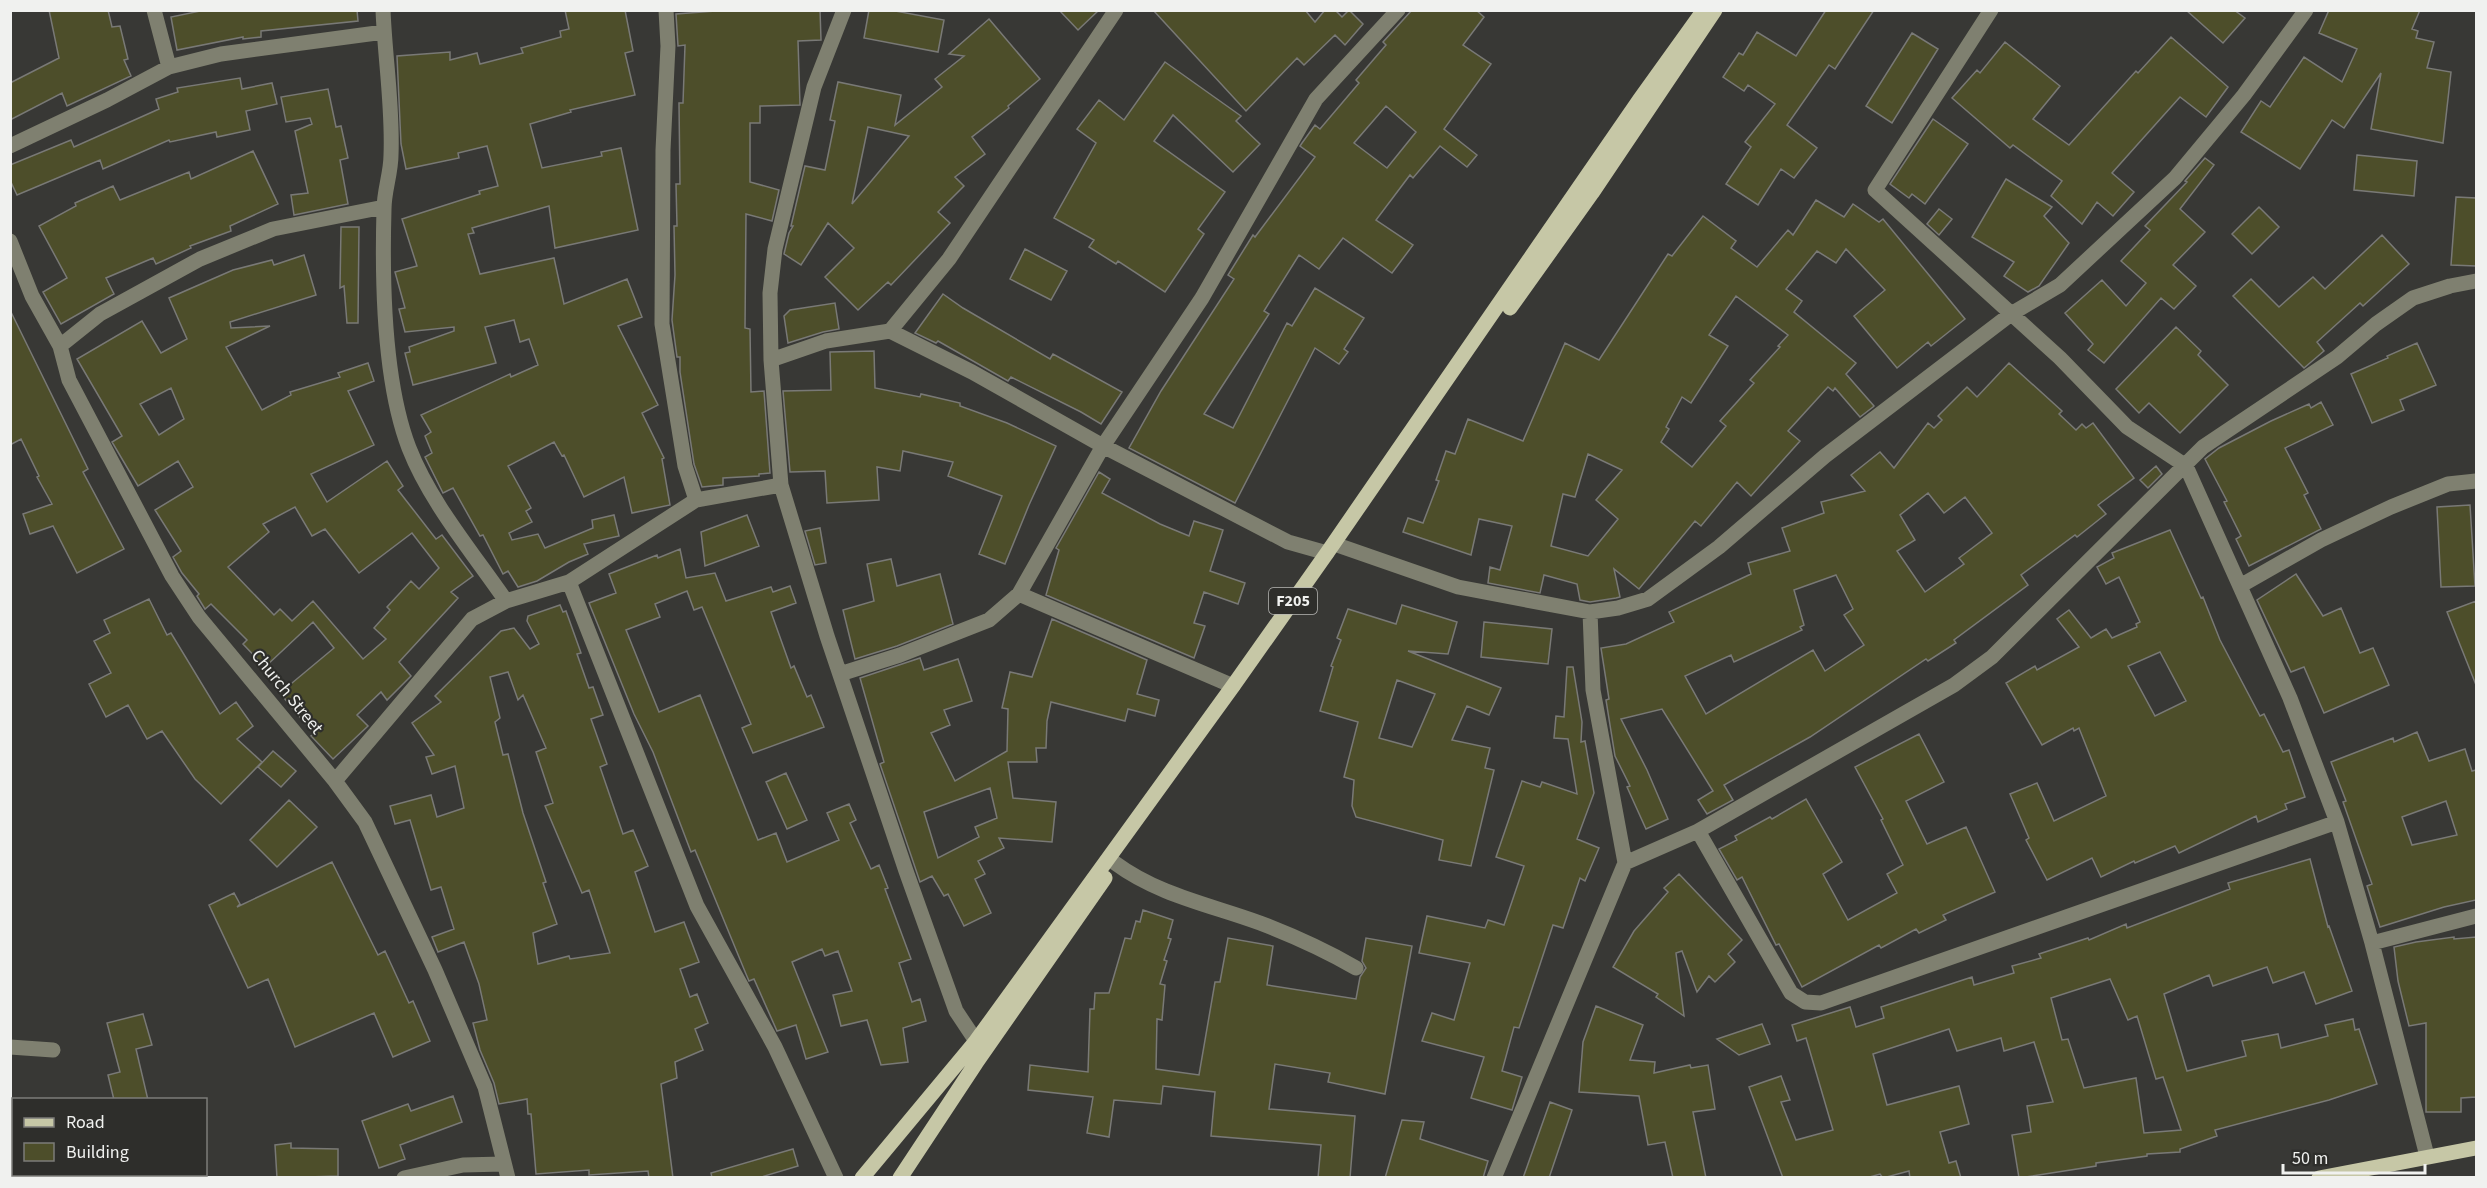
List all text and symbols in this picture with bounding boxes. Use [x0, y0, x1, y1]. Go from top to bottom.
road number: F205 [1269, 588, 1317, 614]
street label: Church Street [245, 644, 329, 740]
legend [12, 1098, 207, 1176]
text: Road [66, 1110, 105, 1135]
scale bar [2283, 1137, 2426, 1175]
text: Building [66, 1140, 129, 1165]
text: 50 m [2292, 1146, 2328, 1171]

